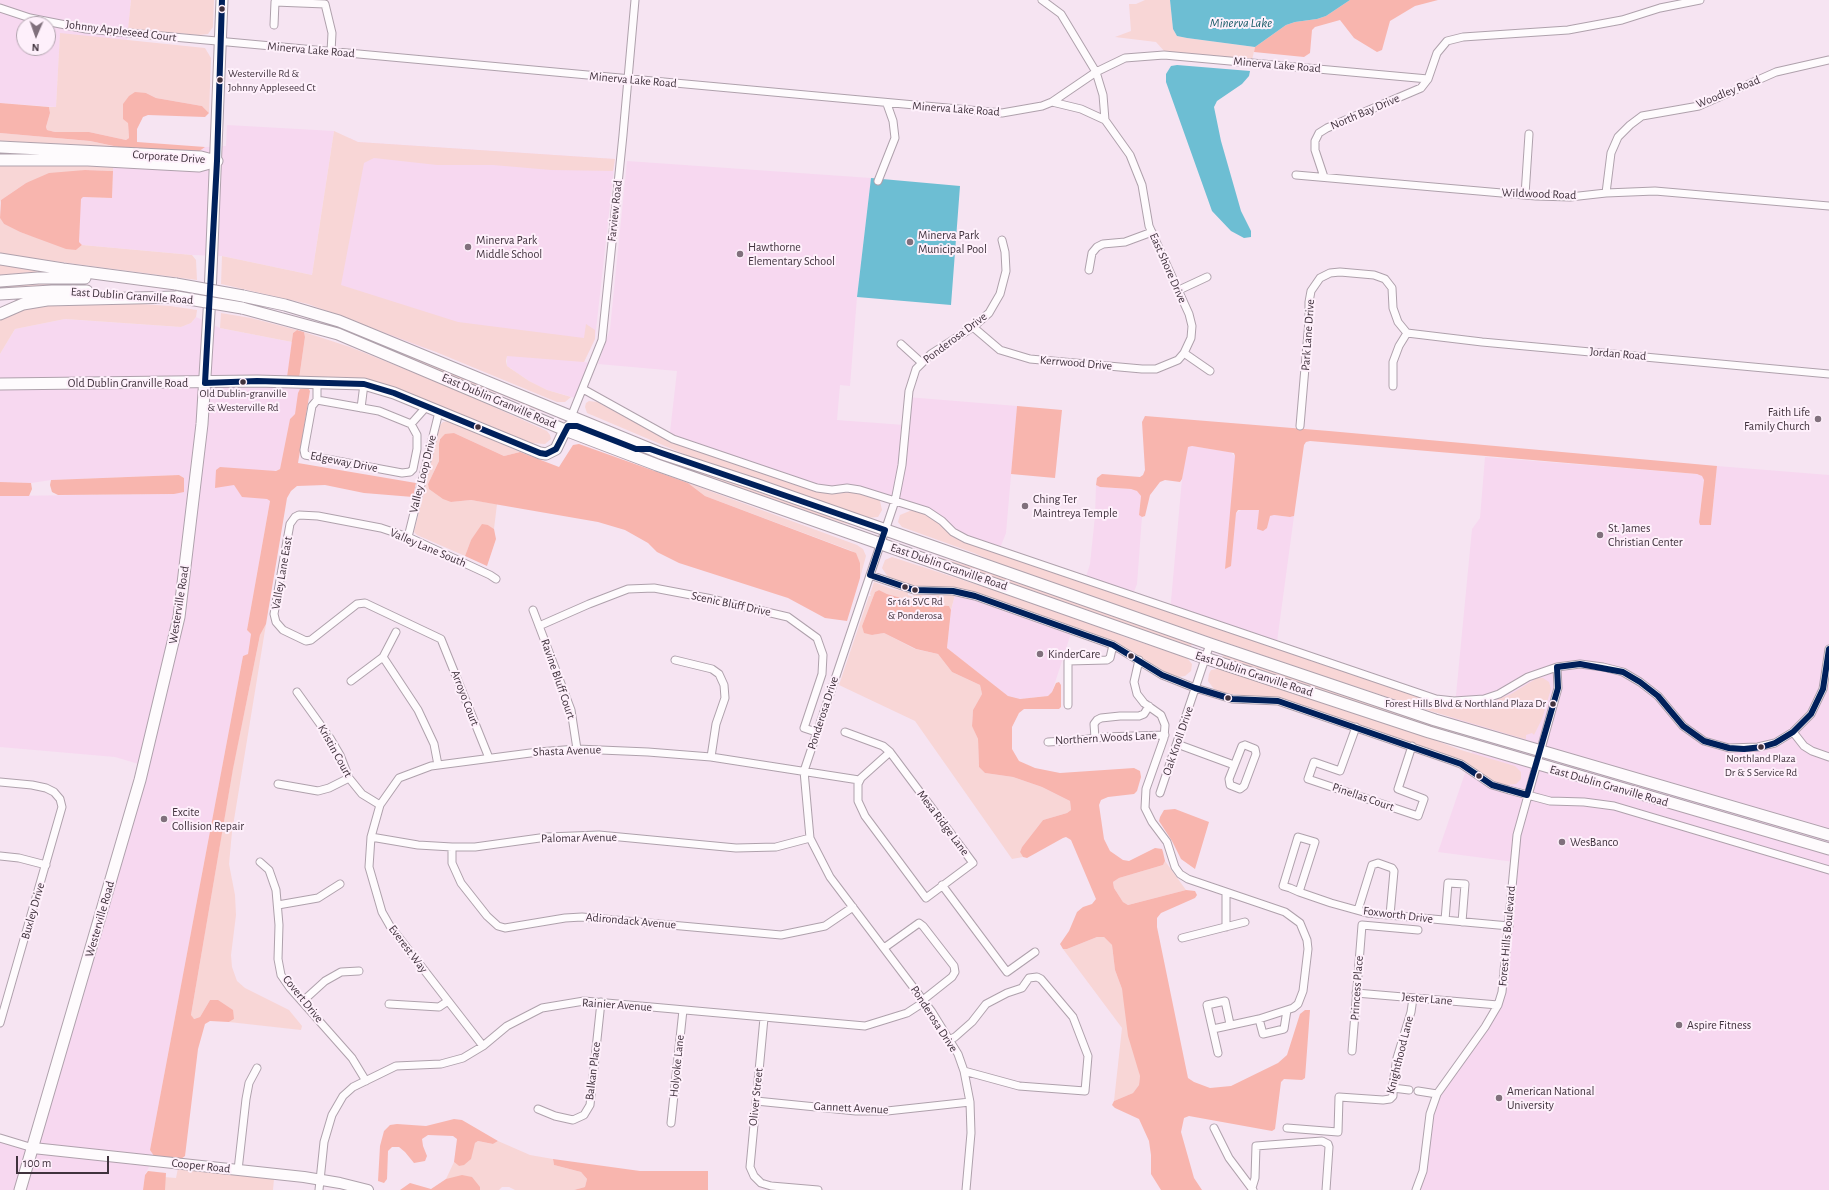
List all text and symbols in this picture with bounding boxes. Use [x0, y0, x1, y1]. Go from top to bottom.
unlabelled marker [217, 4, 227, 14]
water label: Minerva Lake [1210, 15, 1272, 31]
north arrow [16, 16, 56, 56]
street label: Johnny Appleseed Court [65, 17, 177, 45]
street label: Minerva Lake Road [267, 39, 355, 61]
text: N [32, 42, 40, 53]
street label: Minerva Lake Road [1233, 54, 1321, 76]
place label: Westerville Rd & Johnny Appleseed Ct [228, 67, 316, 93]
street label: Minerva Lake Road [589, 69, 677, 91]
street label: Woodley Road [1694, 73, 1762, 111]
marker: Westerville Rd & Johnny Appleseed Ct [215, 75, 225, 85]
street label: North Bay Drive [1328, 91, 1402, 133]
street label: Minerva Lake Road [912, 99, 1000, 119]
street label: Corporate Drive [132, 147, 206, 167]
street label: Farview Road [605, 180, 625, 242]
street label: Wildwood Road [1501, 186, 1577, 202]
place label: Minerva Park Municipal Pool [918, 228, 987, 256]
street label: East Shore Drive [1146, 231, 1190, 305]
place label: Minerva Park Middle School [476, 233, 542, 261]
marker: Minerva Park Municipal Pool [905, 237, 915, 247]
place label: Hawthorne Elementary School [748, 240, 835, 268]
marker: Minerva Park Middle School [463, 242, 473, 252]
marker: Hawthorne Elementary School [735, 249, 745, 259]
street label: East Dublin Granville Road [70, 285, 194, 307]
street label: Park Lane Drive [1298, 299, 1318, 371]
street label: Ponderosa Drive [920, 309, 990, 367]
street label: Jordan Road [1589, 344, 1647, 364]
street label: Kerrwood Drive [1039, 353, 1113, 373]
street label: East Dublin Granville Road [440, 370, 558, 432]
street label: Old Dublin Granville Road [68, 376, 188, 390]
marker: Old Dublin-granville & Westerville Rd [238, 377, 248, 387]
place label: Old Dublin-granville & Westerville Rd [199, 387, 287, 413]
place label: Faith Life Family Church [1744, 405, 1810, 433]
marker: Faith Life Family Church [1813, 414, 1823, 424]
unlabelled marker [473, 422, 483, 432]
street label: Valley Loop Drive [406, 434, 440, 514]
street label: Edgeway Drive [309, 448, 379, 476]
place label: Ching Ter Maintreya Temple [1033, 492, 1117, 520]
marker: Ching Ter Maintreya Temple [1020, 501, 1030, 511]
place label: St. James Christian Center [1608, 521, 1683, 549]
street label: Valley Lane South [388, 525, 468, 571]
marker: St. James Christian Center [1595, 530, 1605, 540]
street label: Valley Lane East [269, 535, 295, 611]
street label: East Dublin Granville Road [889, 540, 1009, 594]
street label: Westerville Road [166, 565, 192, 645]
unlabelled marker [900, 582, 910, 592]
marker: Sr 161 SVC Rd & Ponderosa [910, 585, 920, 595]
street label: Scenic Bluff Drive [690, 589, 772, 619]
place label: Sr 161 SVC Rd & Ponderosa [887, 595, 943, 621]
street label: Ravine Bluff Court [538, 637, 578, 721]
place label: KinderCare [1048, 647, 1100, 661]
street label: East Dublin Granville Road [1193, 648, 1315, 700]
marker: KinderCare [1035, 649, 1045, 659]
unlabelled marker [1126, 651, 1136, 661]
street label: Arroyo Court [448, 668, 482, 728]
street label: Ponderosa Drive [804, 675, 842, 751]
unlabelled marker [1223, 693, 1233, 703]
place label: Forest Hills Blvd & Northland Plaza Dr [1385, 697, 1546, 711]
marker: Forest Hills Blvd & Northland Plaza Dr [1548, 699, 1558, 709]
street label: Oak Knoll Drive [1159, 705, 1197, 777]
street label: Kristin Court [315, 722, 355, 780]
street label: Northern Woods Lane [1055, 728, 1157, 748]
marker: Northland Plaza Dr & S Service Rd [1756, 742, 1766, 752]
street label: Shasta Avenue [533, 743, 601, 759]
place label: Northland Plaza Dr & S Service Rd [1725, 752, 1797, 778]
street label: East Dublin Granville Road [1548, 762, 1670, 810]
unlabelled marker [1474, 771, 1484, 781]
street label: Pinellas Court [1330, 780, 1396, 814]
street label: Mesa Ridge Lane [914, 788, 972, 858]
place label: Excite Collision Repair [172, 805, 244, 833]
marker: Excite Collision Repair [159, 814, 169, 824]
street label: Palomar Avenue [541, 830, 617, 846]
place label: WesBanco [1570, 835, 1618, 849]
marker: WesBanco [1557, 837, 1567, 847]
street label: Westerville Road [82, 879, 118, 959]
street label: Buxley Drive [18, 881, 48, 941]
street label: Forest Hills Boulevard [1495, 885, 1519, 987]
street label: Foxworth Drive [1362, 904, 1434, 926]
street label: Adirondack Avenue [585, 910, 677, 932]
street label: Everest Way [385, 922, 431, 976]
street label: Princess Place [1348, 955, 1366, 1021]
street label: Covert Drive [280, 972, 326, 1026]
street label: Ponderosa Drive [907, 983, 961, 1055]
street label: Jester Lane [1401, 990, 1453, 1008]
street label: Rainier Avenue [581, 995, 653, 1015]
street label: Knighthood Lane [1383, 1015, 1417, 1095]
place label: Aspire Fitness [1687, 1018, 1751, 1032]
marker: Aspire Fitness [1674, 1020, 1684, 1030]
street label: Holyoke Lane [667, 1034, 687, 1098]
street label: Balkan Place [582, 1041, 604, 1101]
street label: Oliver Street [746, 1067, 766, 1127]
place label: American National University [1507, 1084, 1595, 1112]
marker: American National University [1494, 1093, 1504, 1103]
street label: Gannett Avenue [813, 1099, 889, 1117]
scale bar [18, 1148, 111, 1174]
street label: Cooper Road [171, 1156, 231, 1176]
text: 100 m [23, 1157, 51, 1169]

